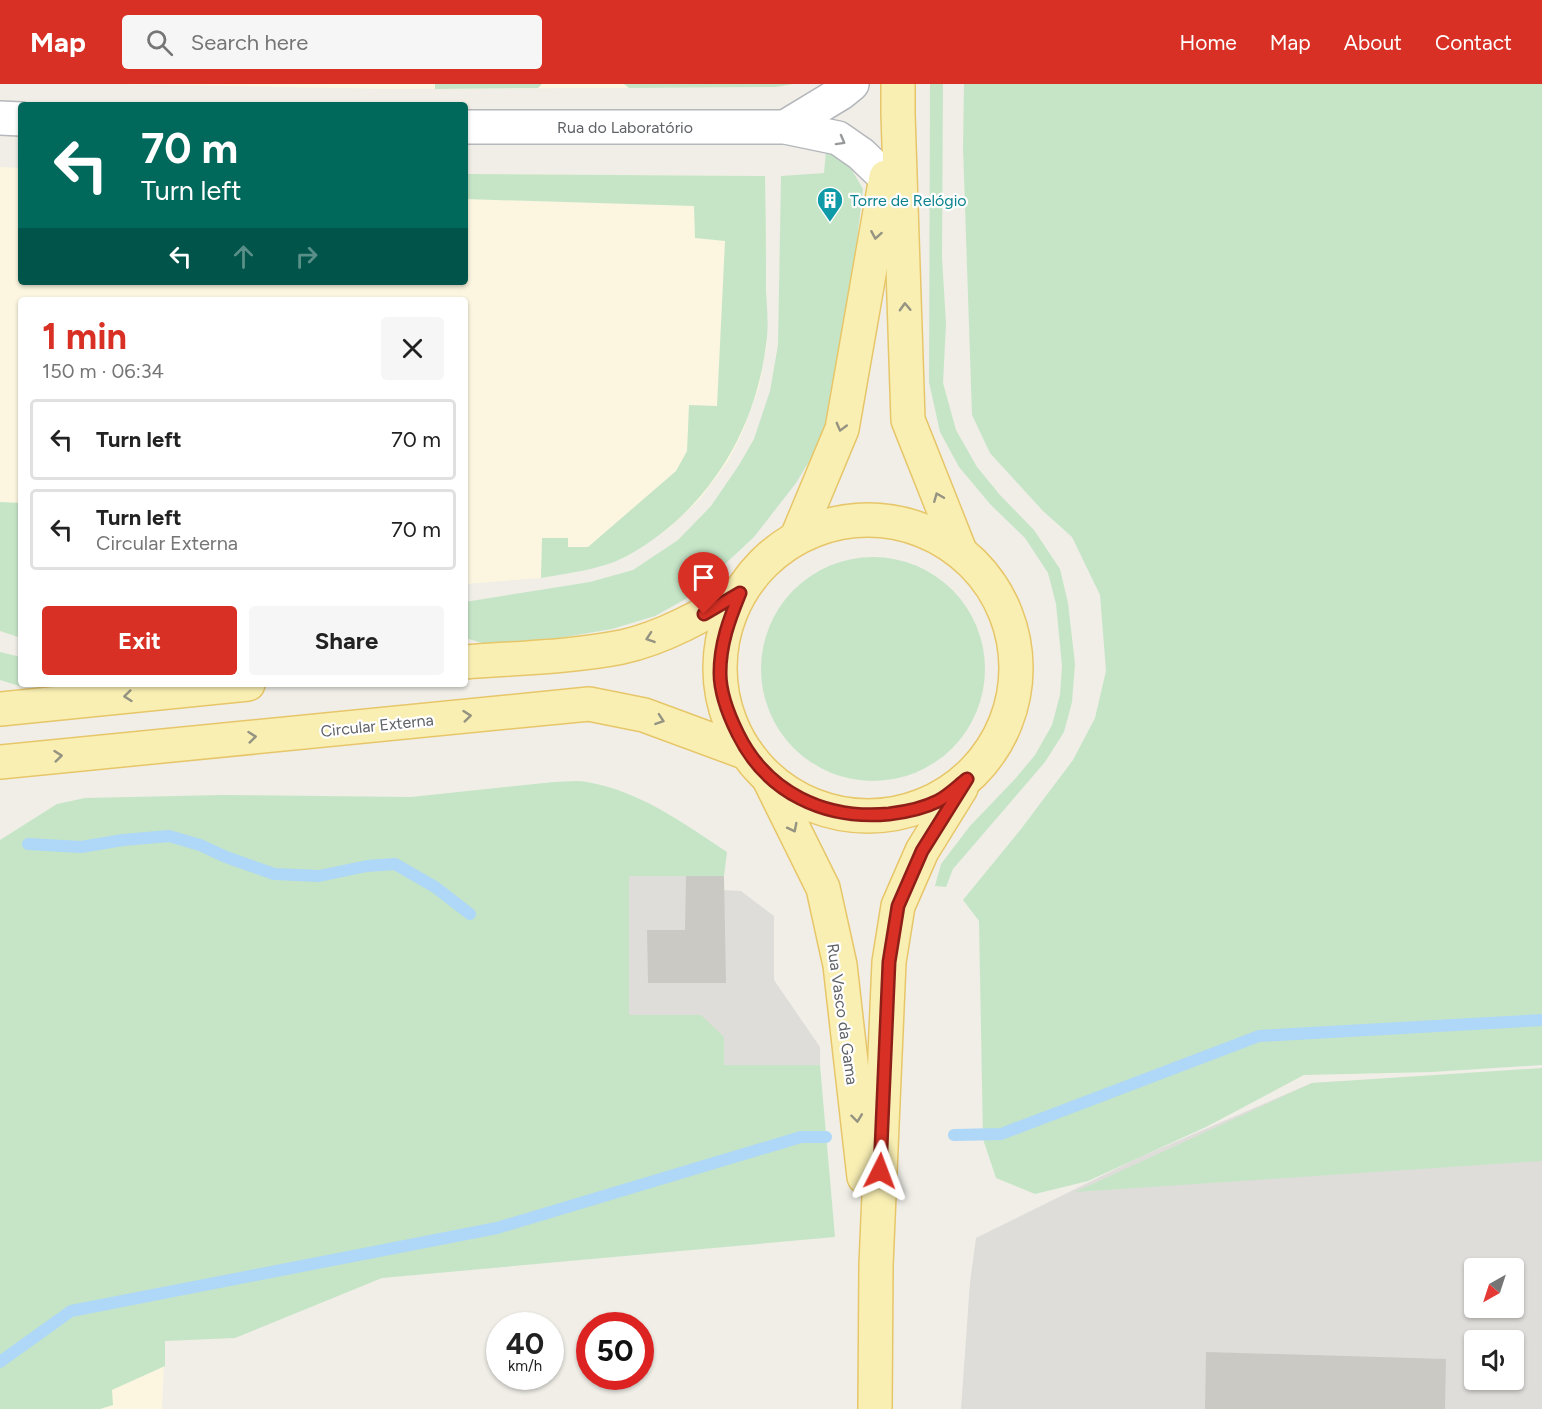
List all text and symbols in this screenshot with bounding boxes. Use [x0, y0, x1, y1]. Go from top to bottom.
search box [122, 15, 542, 69]
text: Map [30, 25, 86, 59]
icon: search [143, 26, 176, 59]
text: Search here [191, 29, 308, 56]
text: Home [1180, 30, 1237, 55]
text: Map [1270, 30, 1311, 55]
text: About [1344, 30, 1402, 55]
text: Contact [1435, 30, 1512, 55]
street label: Rua do Laboratório [557, 118, 693, 137]
text: 70 m [141, 123, 238, 174]
icon: left [42, 126, 120, 204]
one-way arrow [835, 134, 845, 145]
text: Turn left [141, 174, 241, 207]
building icon: Torre de Relógio [815, 185, 845, 223]
place label: Torre de Relógio [850, 191, 967, 210]
one-way arrow [870, 230, 883, 240]
icon: left [164, 240, 197, 273]
icon: ahead [227, 240, 260, 273]
icon: right [290, 240, 323, 273]
one-way arrow [898, 303, 911, 312]
text: 1 min [42, 315, 127, 358]
button: close [381, 317, 444, 380]
text: 150 m · 06:34 [42, 359, 164, 383]
one-way arrow [836, 422, 849, 432]
icon: left [45, 423, 78, 456]
text: Turn left [96, 426, 182, 453]
text: 70 m [391, 426, 441, 453]
one-way arrow [933, 492, 945, 503]
text: Turn left [96, 504, 182, 531]
icon: left [45, 513, 78, 546]
text: 70 m [391, 516, 441, 543]
text: Circular Externa [96, 531, 238, 555]
pin [678, 552, 729, 614]
icon: arrive [687, 561, 720, 594]
button: Exit [42, 606, 237, 675]
button: Share [249, 606, 444, 675]
one-way arrow [645, 630, 656, 643]
one-way arrow [123, 689, 132, 702]
street label: Circular Externa [320, 710, 435, 741]
one-way arrow [463, 710, 472, 723]
one-way arrow [654, 713, 664, 726]
one-way arrow [248, 731, 257, 744]
one-way arrow [54, 750, 63, 763]
one-way arrow [786, 821, 798, 832]
street label: Rua Vasco da Gama [823, 942, 862, 1086]
one-way arrow [850, 1114, 863, 1123]
position arrow [848, 1139, 912, 1203]
north arrow [1464, 1258, 1524, 1318]
map controls [1464, 1258, 1524, 1390]
speed limit sign: 50 [576, 1312, 654, 1390]
text: 40 [506, 1325, 544, 1362]
button: sound [1464, 1330, 1524, 1390]
text: km/h [508, 1357, 542, 1375]

